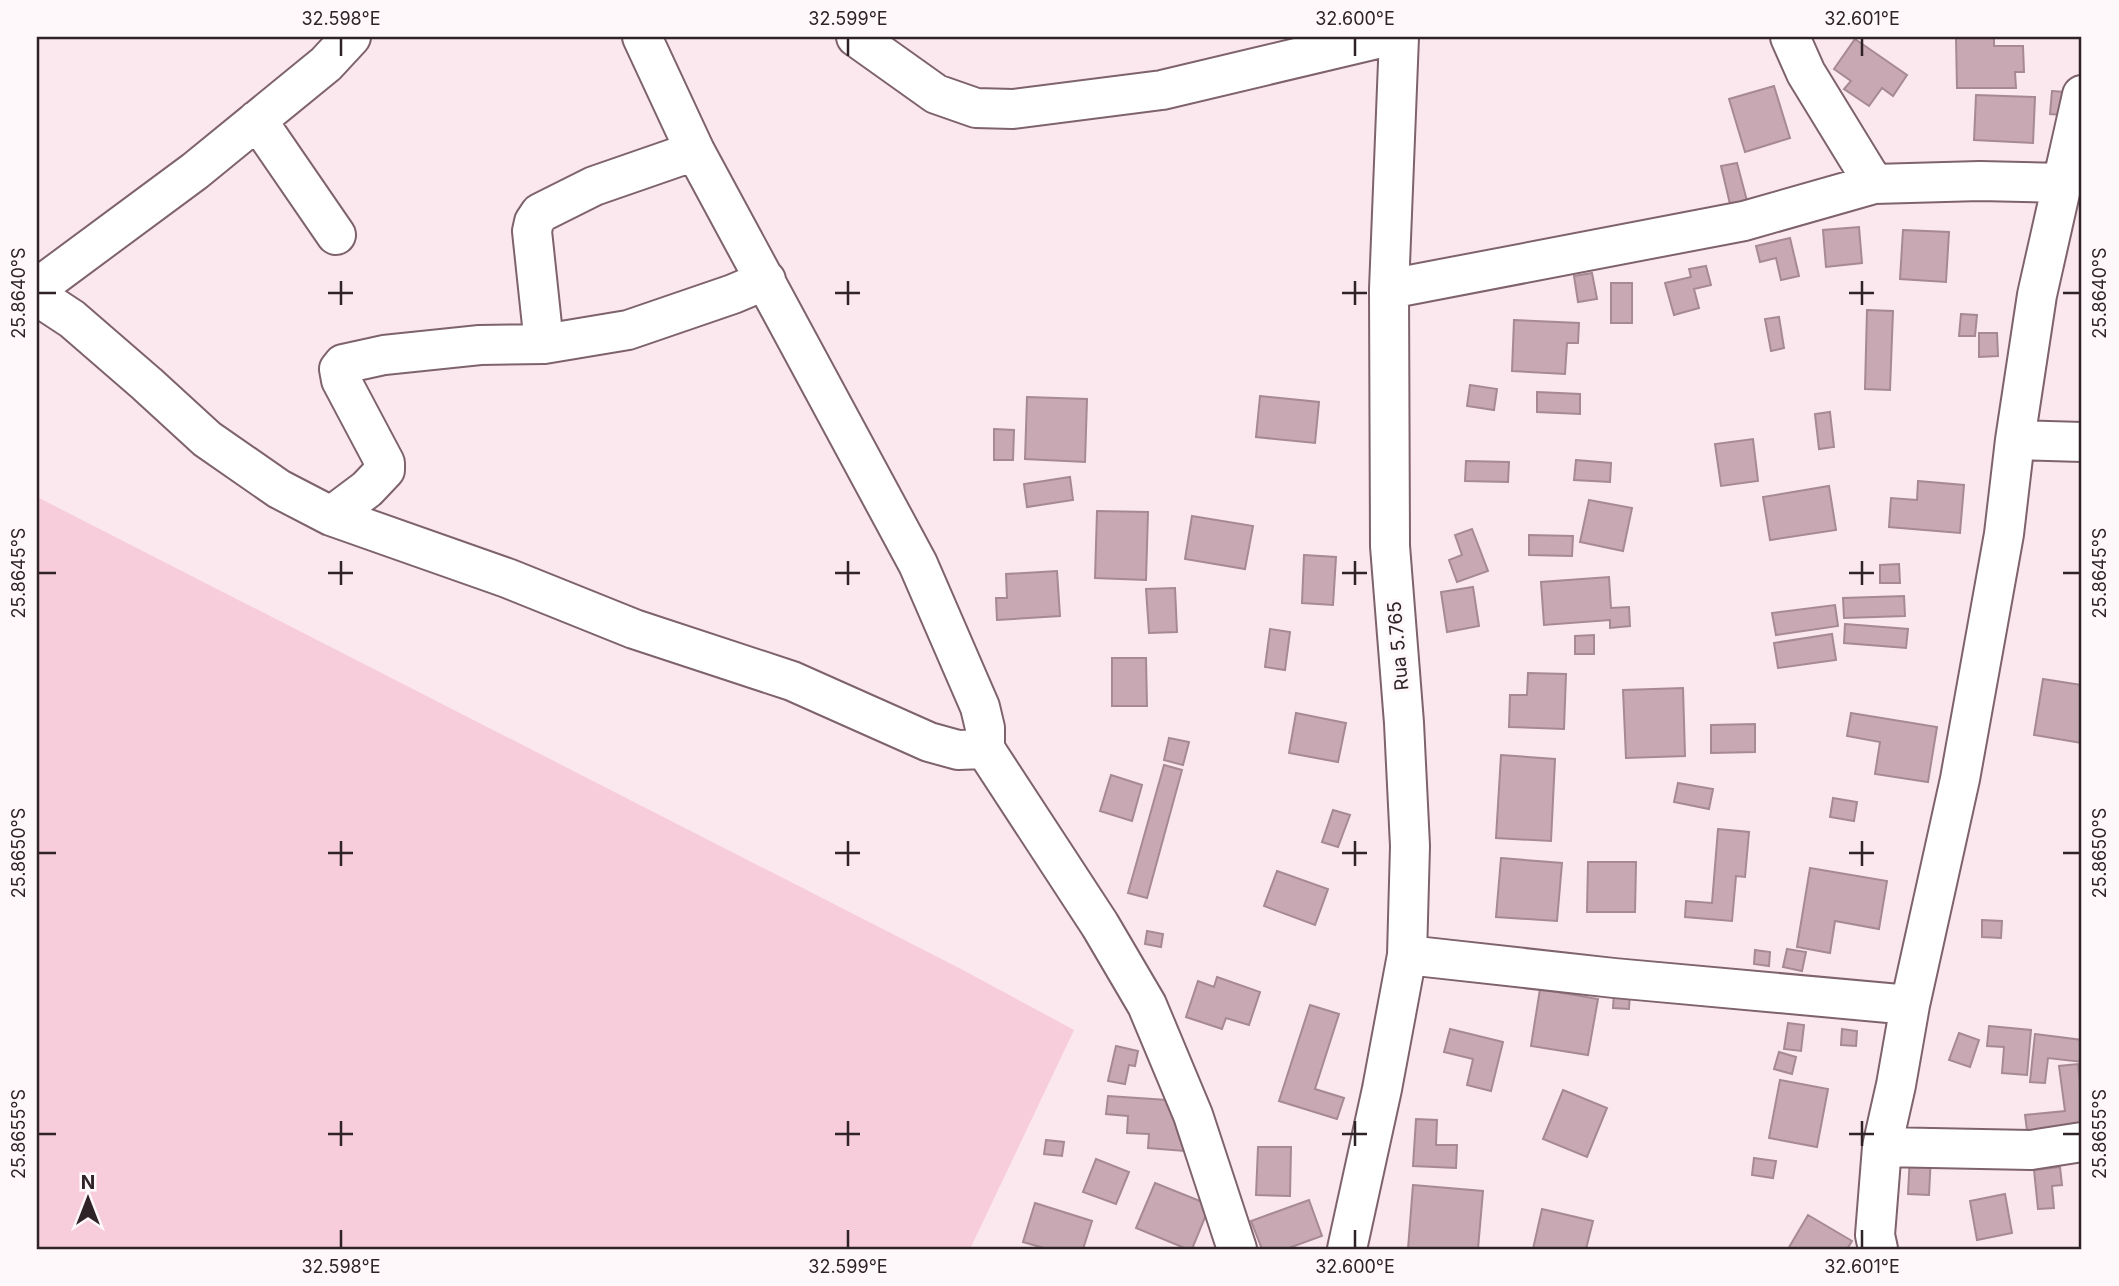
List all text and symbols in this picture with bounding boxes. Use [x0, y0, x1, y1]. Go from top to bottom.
text: 32.598°E [301, 8, 381, 29]
text: 32.599°E [808, 8, 888, 29]
text: 32.600°E [1315, 8, 1395, 29]
text: 32.601°E [1824, 8, 1900, 29]
text: 25.8640°S [8, 247, 29, 339]
text: 25.8640°S [2089, 247, 2110, 339]
text: 25.8645°S [8, 528, 29, 618]
text: 25.8645°S [2089, 528, 2110, 618]
street label: Rua 5.765 [1383, 600, 1413, 692]
text: 25.8650°S [8, 808, 29, 898]
text: 25.8650°S [2089, 808, 2110, 898]
text: 25.8655°S [8, 1089, 29, 1179]
text: 25.8655°S [2089, 1089, 2110, 1179]
north arrow [52, 1164, 122, 1234]
text: N [81, 1171, 95, 1194]
text: 32.598°E [301, 1256, 381, 1277]
text: 32.599°E [808, 1256, 888, 1277]
text: 32.600°E [1315, 1256, 1395, 1277]
text: 32.601°E [1824, 1256, 1900, 1277]

